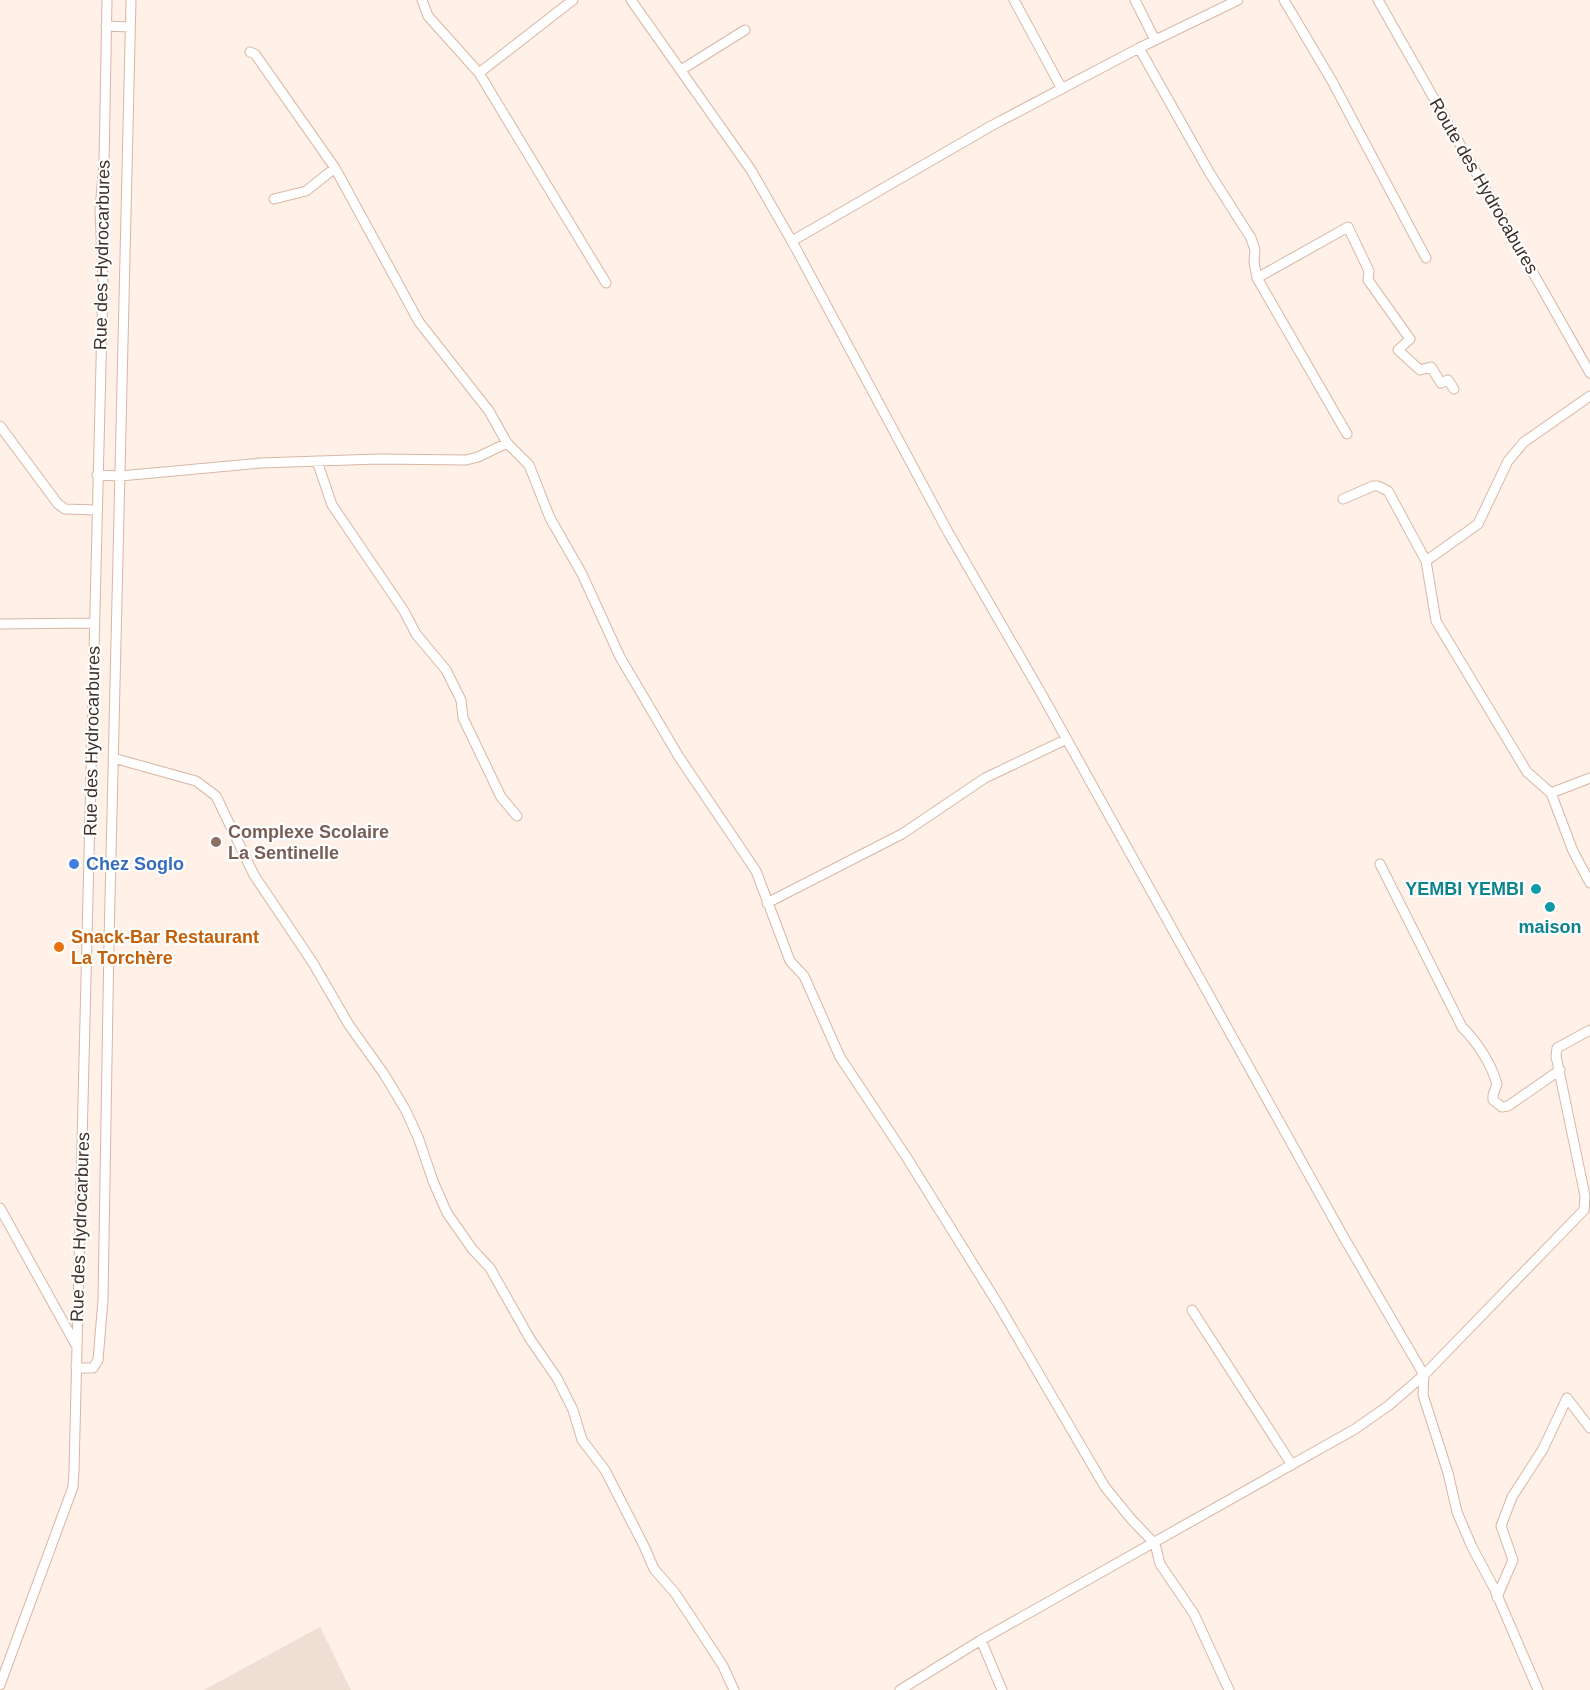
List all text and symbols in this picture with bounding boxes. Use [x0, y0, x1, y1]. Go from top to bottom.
street label: Route des Hydrocabures [1426, 95, 1542, 277]
street label: Rue des Hydrocarbures [90, 160, 114, 350]
street label: Rue des Hydrocarbures [80, 646, 104, 836]
place label: Complexe Scolaire La Sentinelle [228, 822, 389, 863]
marker: Complexe Scolaire La Sentinelle [209, 835, 223, 849]
place label: Chez Soglo [86, 854, 184, 874]
marker: Chez Soglo [67, 857, 81, 871]
place label: YEMBI YEMBI [1405, 879, 1524, 899]
marker: YEMBI YEMBI [1529, 882, 1543, 896]
marker: maison [1543, 900, 1557, 914]
place label: maison [1518, 917, 1582, 937]
place label: Snack-Bar Restaurant La Torchère [71, 927, 259, 968]
marker: Snack-Bar Restaurant La Torchère [52, 940, 66, 954]
street label: Rue des Hydrocarbures [67, 1132, 93, 1322]

